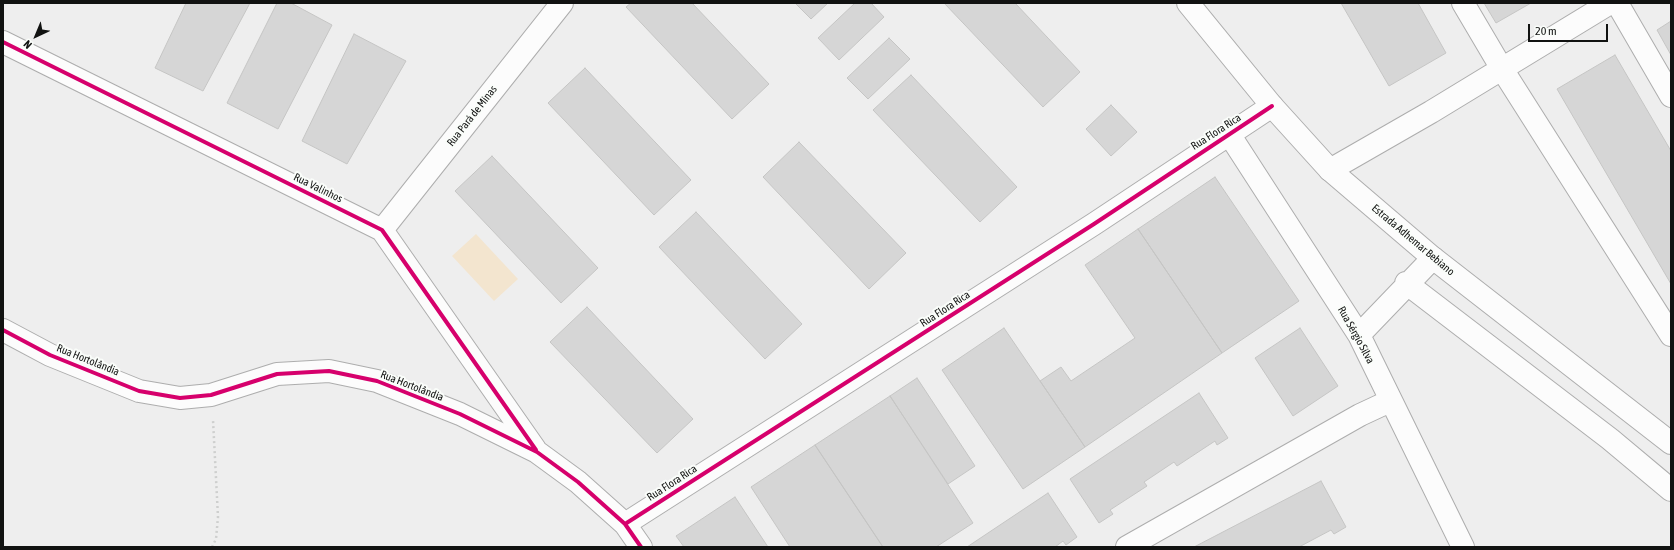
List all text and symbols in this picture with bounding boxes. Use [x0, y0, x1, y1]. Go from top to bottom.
north arrow [16, 16, 56, 56]
scale bar [1530, 16, 1610, 42]
text: 20 m [1535, 24, 1557, 38]
text: N [21, 38, 34, 51]
street label: Rua Pará de Minas [444, 83, 500, 149]
street label: Rua Flora Rica [1189, 111, 1243, 153]
street label: Rua Valinhos [291, 170, 345, 206]
street label: Estrada Adhemar Bebiano [1369, 202, 1457, 278]
street label: Rua Flora Rica [918, 288, 972, 330]
street label: Rua Sérgio Silva [1335, 304, 1377, 366]
street label: Rua Hortolândia [55, 341, 121, 379]
street label: Rua Hortolândia [379, 368, 445, 404]
street label: Rua Flora Rica [645, 462, 699, 504]

